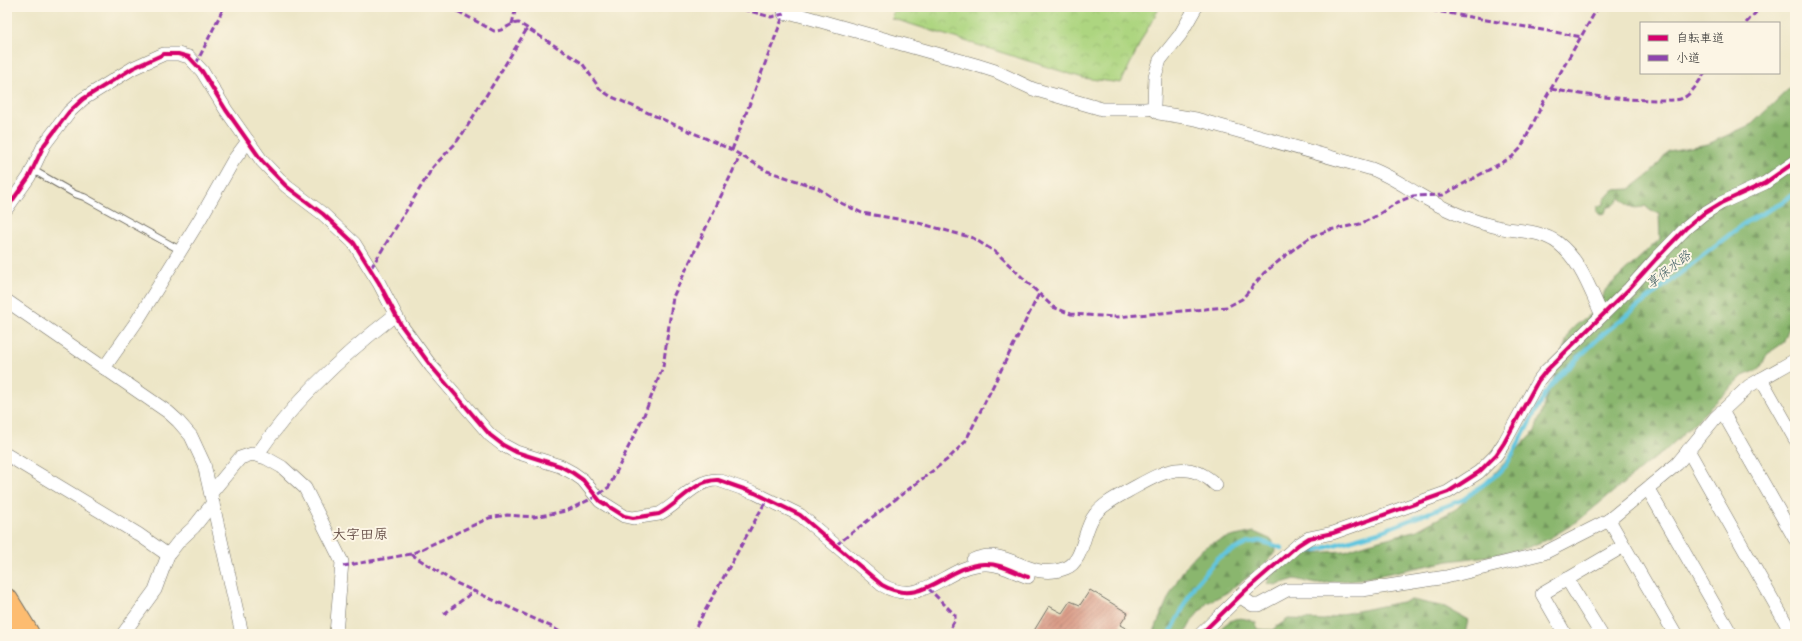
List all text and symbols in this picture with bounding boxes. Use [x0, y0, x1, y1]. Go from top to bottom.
legend [1640, 22, 1780, 74]
text: 自転車道 [1676, 29, 1724, 48]
text: 小道 [1676, 49, 1700, 68]
water label: 享保水路 [1642, 245, 1697, 294]
district label: 大字田原 [332, 524, 388, 546]

